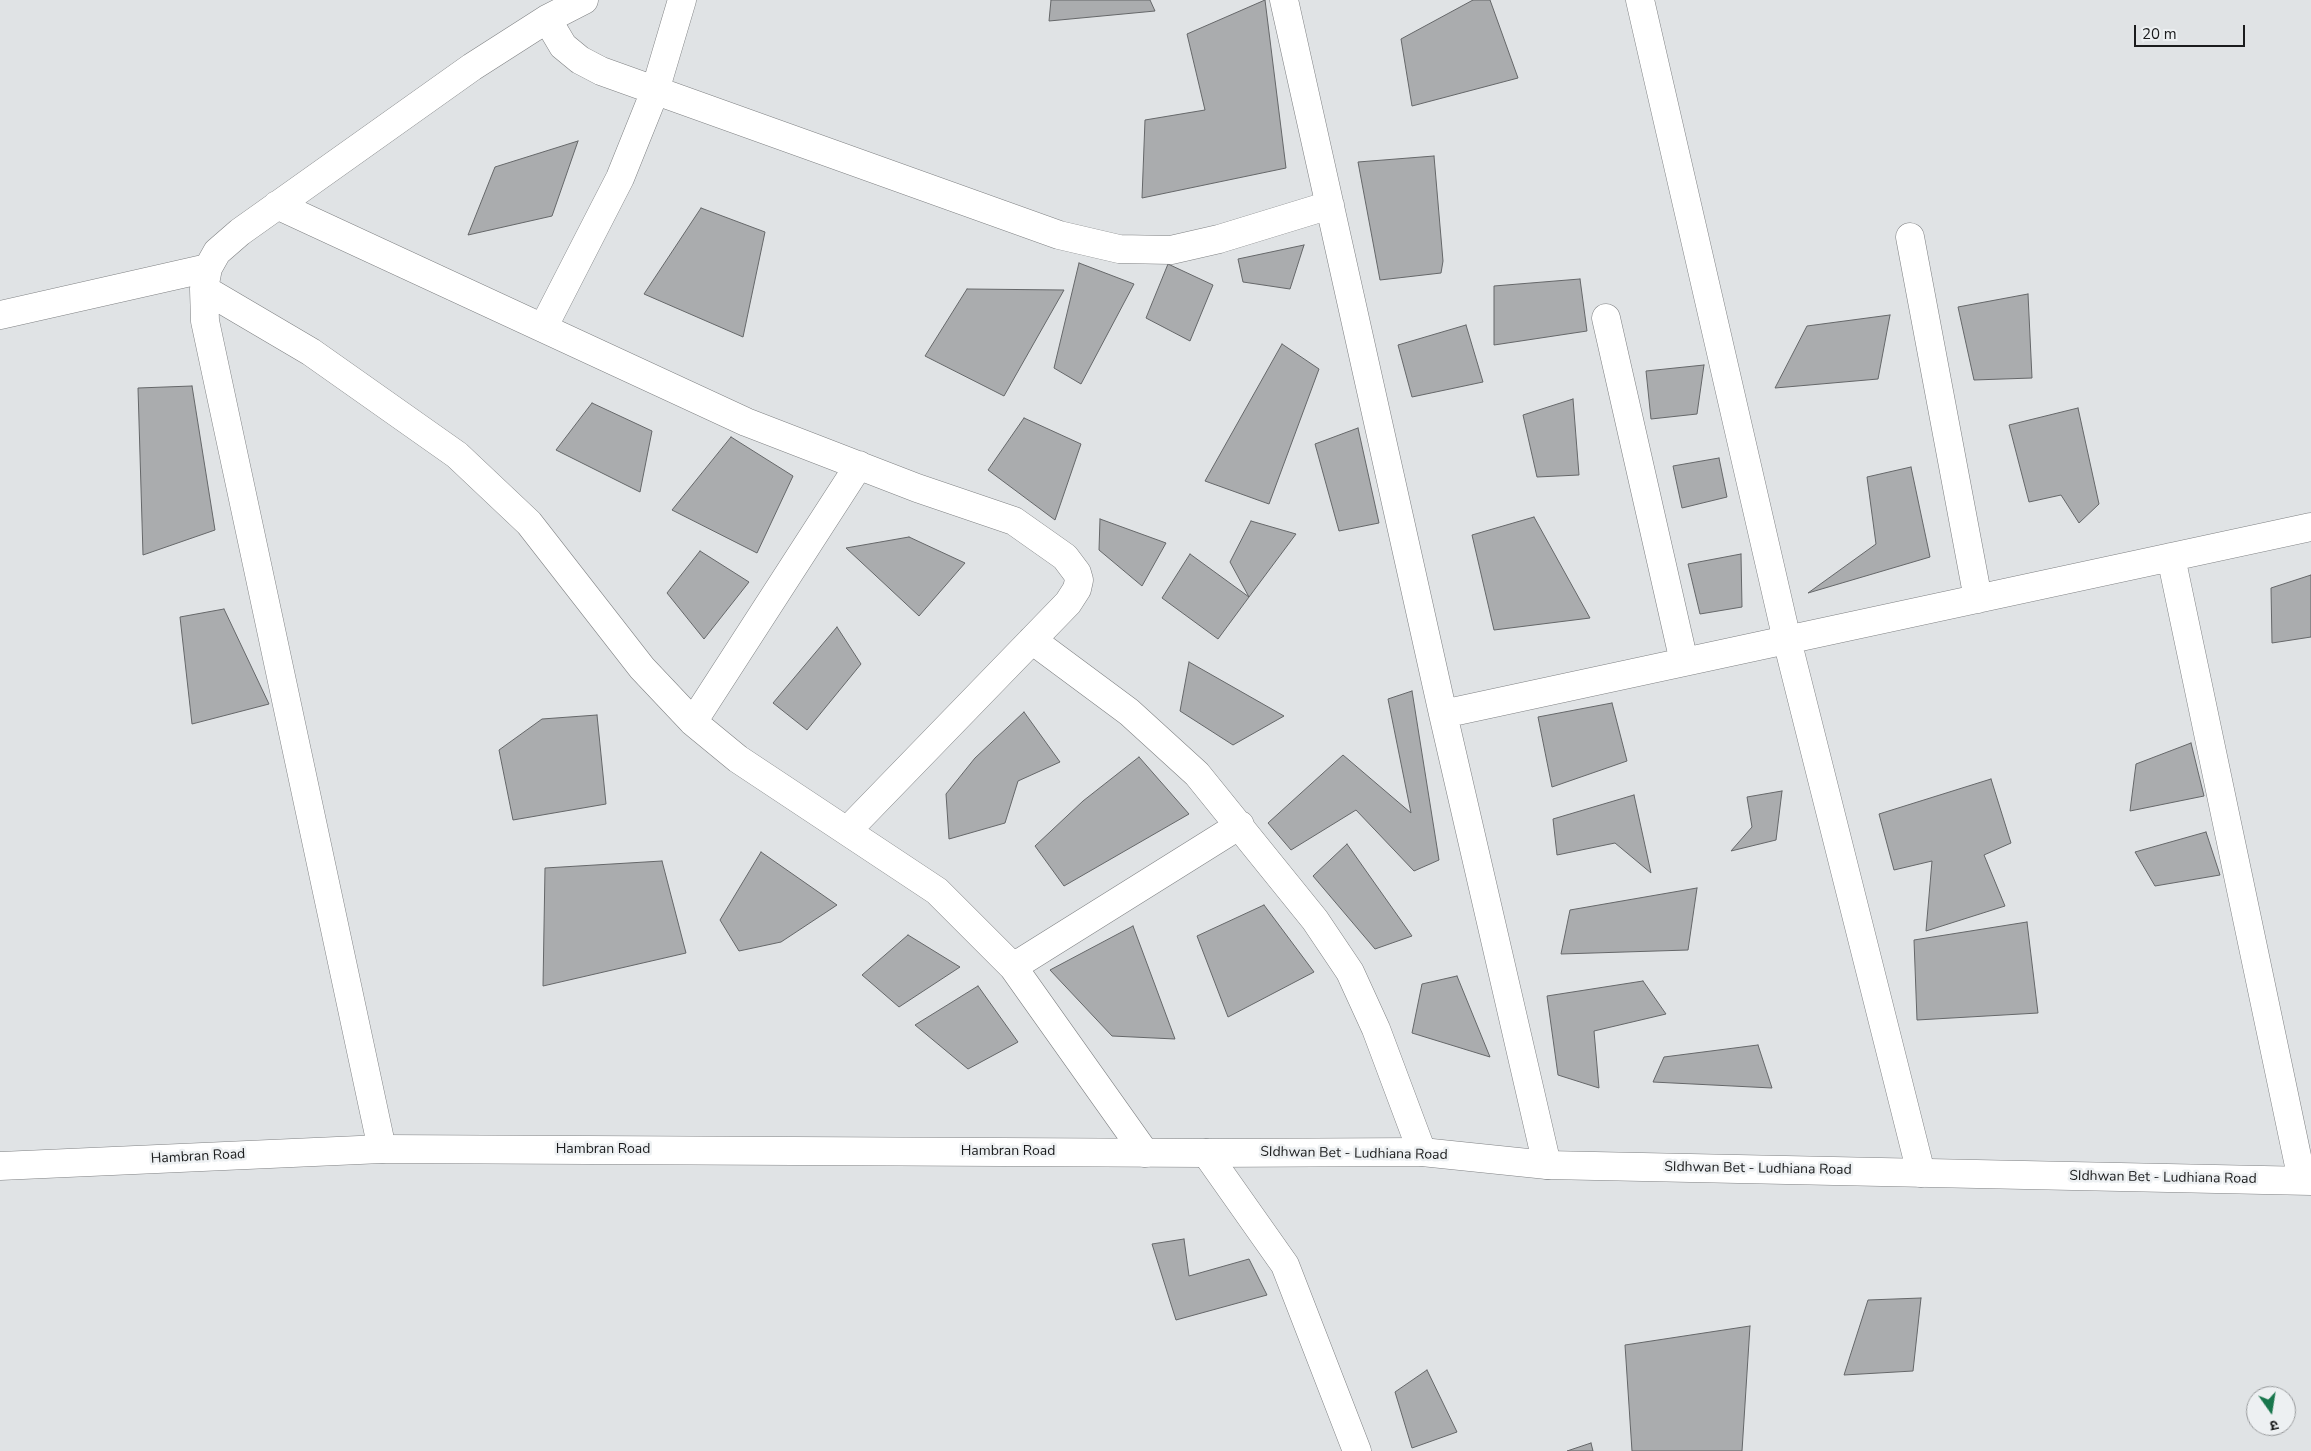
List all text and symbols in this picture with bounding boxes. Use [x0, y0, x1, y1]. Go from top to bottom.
scale bar [2136, 15, 2247, 47]
text: 20 m [2142, 24, 2177, 44]
street label: Hambran Road [556, 1142, 650, 1158]
street label: Hambran Road [961, 1144, 1055, 1160]
street label: SIdhwan Bet - Ludhiana Road [1260, 1144, 1448, 1164]
street label: Hambran Road [150, 1146, 246, 1168]
street label: SIdhwan Bet - Ludhiana Road [1664, 1159, 1852, 1179]
street label: SIdhwan Bet - Ludhiana Road [2069, 1168, 2257, 1188]
north arrow [2246, 1386, 2296, 1436]
text: उ [2268, 1415, 2280, 1435]

